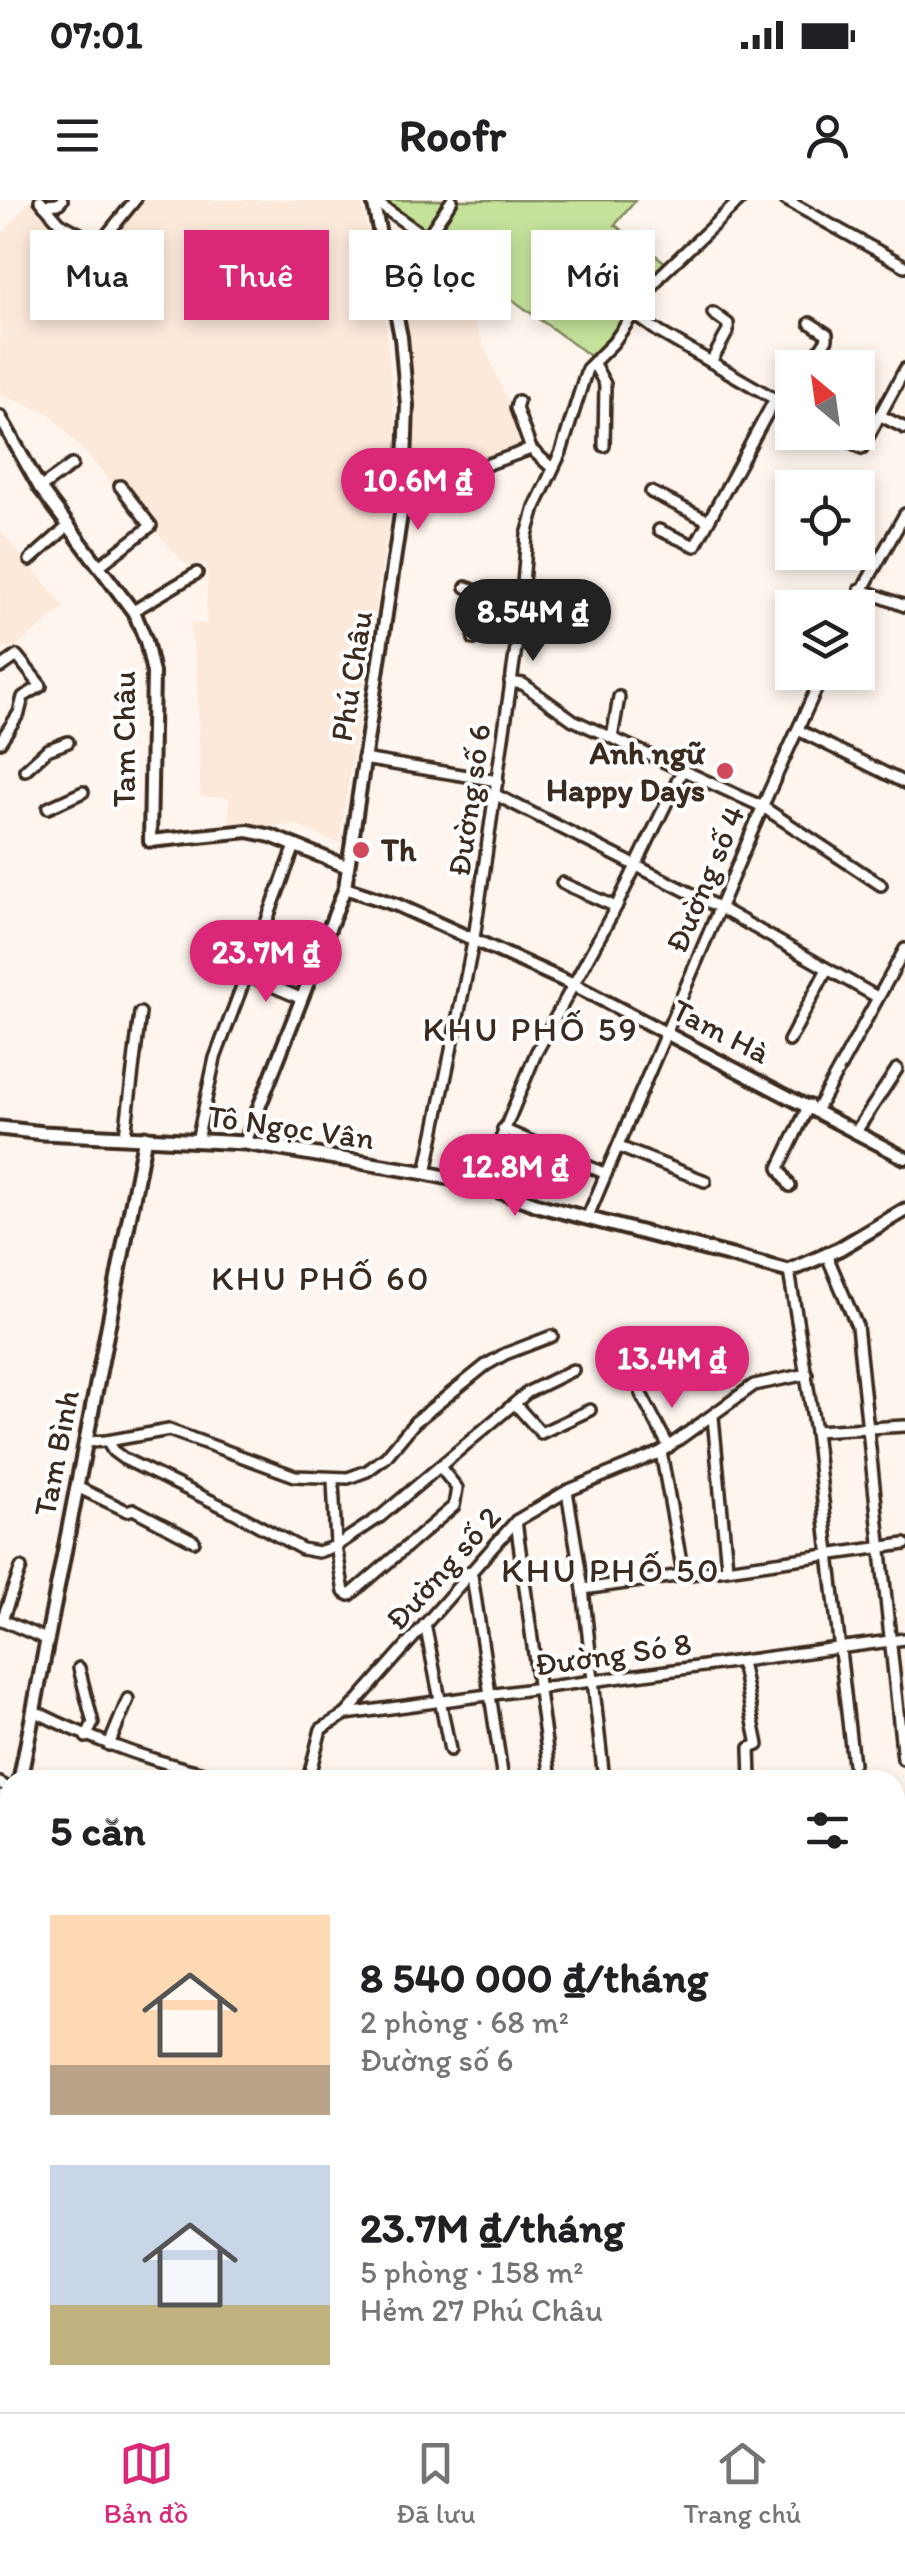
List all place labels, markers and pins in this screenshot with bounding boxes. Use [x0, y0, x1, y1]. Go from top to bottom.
pin: 10.6M ₫ [326, 448, 510, 533]
pin: 8.54M ₫ [441, 579, 625, 664]
place label: Anh ngữ Happy Days [546, 734, 706, 809]
marker: Anh ngữ Happy Days [714, 760, 736, 782]
place label: Th [380, 831, 417, 869]
marker: Th [350, 839, 372, 861]
pin: 23.7M ₫ [174, 920, 358, 1005]
pin: 12.8M ₫ [423, 1134, 607, 1219]
pin: 13.4M ₫ [580, 1326, 764, 1411]

